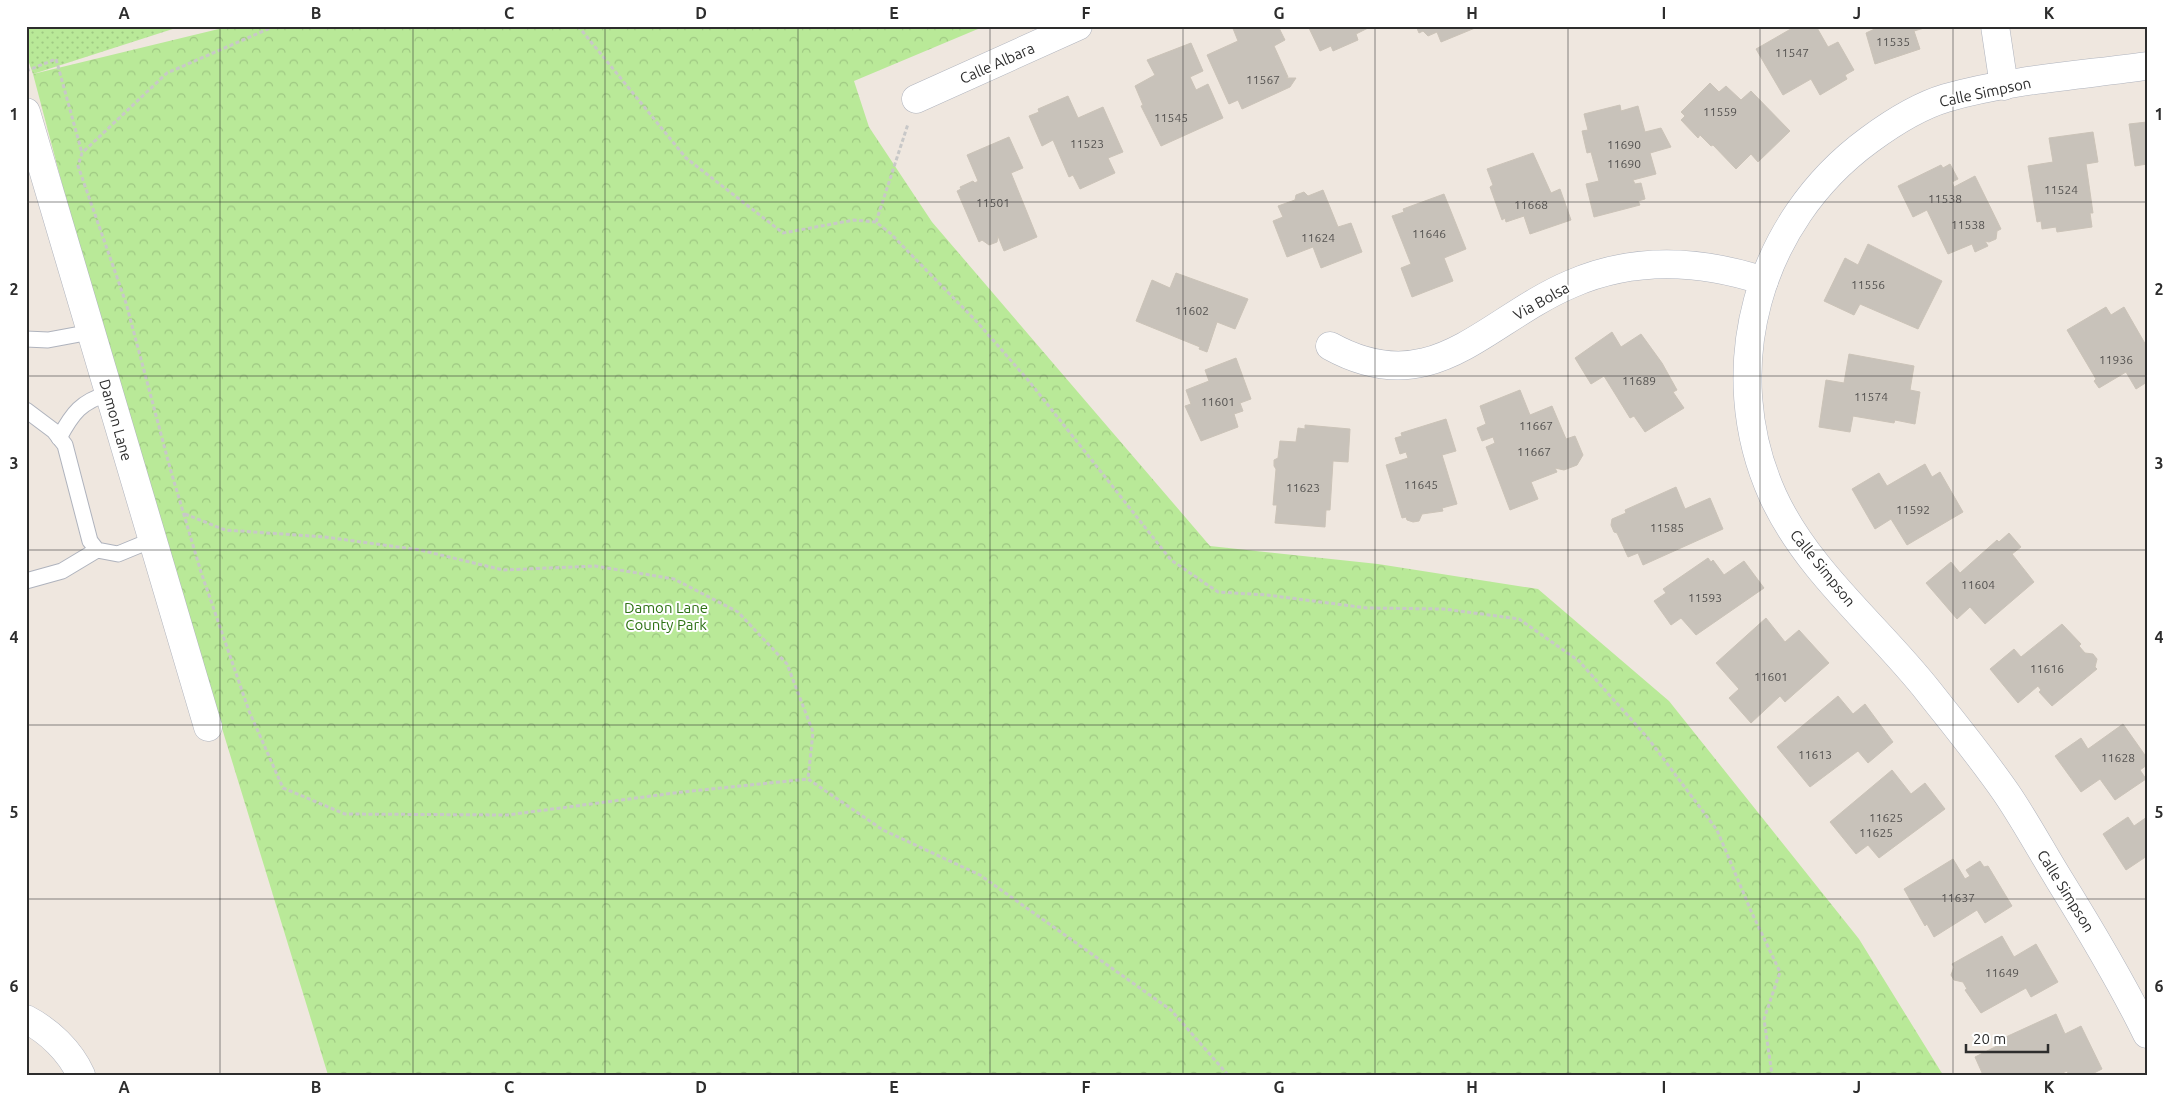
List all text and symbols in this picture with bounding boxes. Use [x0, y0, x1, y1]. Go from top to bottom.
text: A [118, 4, 130, 22]
text: B [311, 4, 321, 22]
text: C [504, 4, 514, 22]
text: D [695, 4, 707, 22]
text: E [889, 4, 899, 22]
text: F [1082, 4, 1091, 22]
text: G [1273, 4, 1285, 22]
text: H [1466, 4, 1478, 22]
text: I [1662, 4, 1666, 22]
text: J [1853, 4, 1861, 22]
text: K [2044, 4, 2055, 22]
house number: 11535 [1876, 35, 1910, 48]
street label: Calle Albara [957, 39, 1037, 87]
house number: 11547 [1775, 46, 1809, 59]
house number: 11567 [1246, 73, 1280, 86]
street label: Calle Simpson [1937, 74, 2033, 110]
text: 1 [9, 105, 19, 123]
house number: 11559 [1703, 105, 1737, 118]
text: 1 [2154, 105, 2164, 123]
house number: 11545 [1154, 111, 1188, 124]
house number: 11523 [1070, 137, 1104, 150]
house number: 11690 [1607, 138, 1641, 151]
house number: 11690 [1607, 157, 1641, 170]
house number: 11524 [2044, 183, 2078, 196]
house number: 11538 [1928, 192, 1962, 205]
house number: 11501 [976, 196, 1010, 209]
house number: 11668 [1514, 198, 1548, 211]
house number: 11538 [1951, 218, 1985, 231]
house number: 11646 [1412, 227, 1446, 240]
house number: 11624 [1301, 231, 1335, 244]
house number: 11556 [1851, 278, 1885, 291]
street label: Via Bolsa [1510, 279, 1572, 323]
text: 2 [9, 280, 19, 298]
text: 2 [2154, 280, 2164, 298]
house number: 11602 [1175, 304, 1209, 317]
house number: 11936 [2099, 353, 2133, 366]
house number: 11689 [1622, 374, 1656, 387]
street label: Damon Lane [96, 377, 136, 463]
house number: 11574 [1854, 390, 1888, 403]
house number: 11601 [1201, 395, 1235, 408]
house number: 11667 [1519, 419, 1553, 432]
house number: 11667 [1517, 445, 1551, 458]
text: 3 [9, 454, 19, 472]
text: 3 [2154, 454, 2164, 472]
house number: 11645 [1404, 478, 1438, 491]
house number: 11623 [1286, 481, 1320, 494]
house number: 11592 [1896, 503, 1930, 516]
house number: 11585 [1650, 521, 1684, 534]
street label: Calle Simpson [1787, 526, 1859, 610]
house number: 11604 [1961, 578, 1995, 591]
house number: 11593 [1688, 591, 1722, 604]
park label: Damon Lane County Park [624, 599, 708, 633]
text: 4 [9, 628, 19, 646]
text: 4 [2154, 628, 2164, 646]
house number: 11616 [2030, 662, 2064, 675]
house number: 11601 [1754, 670, 1788, 683]
house number: 11613 [1798, 748, 1832, 761]
house number: 11628 [2101, 751, 2135, 764]
text: 5 [9, 803, 19, 821]
text: 5 [2154, 803, 2164, 821]
house number: 11625 [1869, 811, 1903, 824]
house number: 11625 [1859, 826, 1893, 839]
street label: Calle Simpson [2034, 847, 2098, 935]
house number: 11637 [1941, 891, 1975, 904]
house number: 11649 [1985, 966, 2019, 979]
text: 6 [9, 977, 19, 995]
text: 6 [2154, 977, 2164, 995]
scale bar [1966, 1021, 2048, 1053]
text: 20 m [1973, 1030, 2006, 1047]
text: A [118, 1078, 130, 1096]
text: B [311, 1078, 321, 1096]
text: C [504, 1078, 514, 1096]
text: D [695, 1078, 707, 1096]
text: E [889, 1078, 899, 1096]
text: F [1082, 1078, 1091, 1096]
text: G [1273, 1078, 1285, 1096]
text: H [1466, 1078, 1478, 1096]
text: I [1662, 1078, 1666, 1096]
text: J [1853, 1078, 1861, 1096]
text: K [2044, 1078, 2055, 1096]

